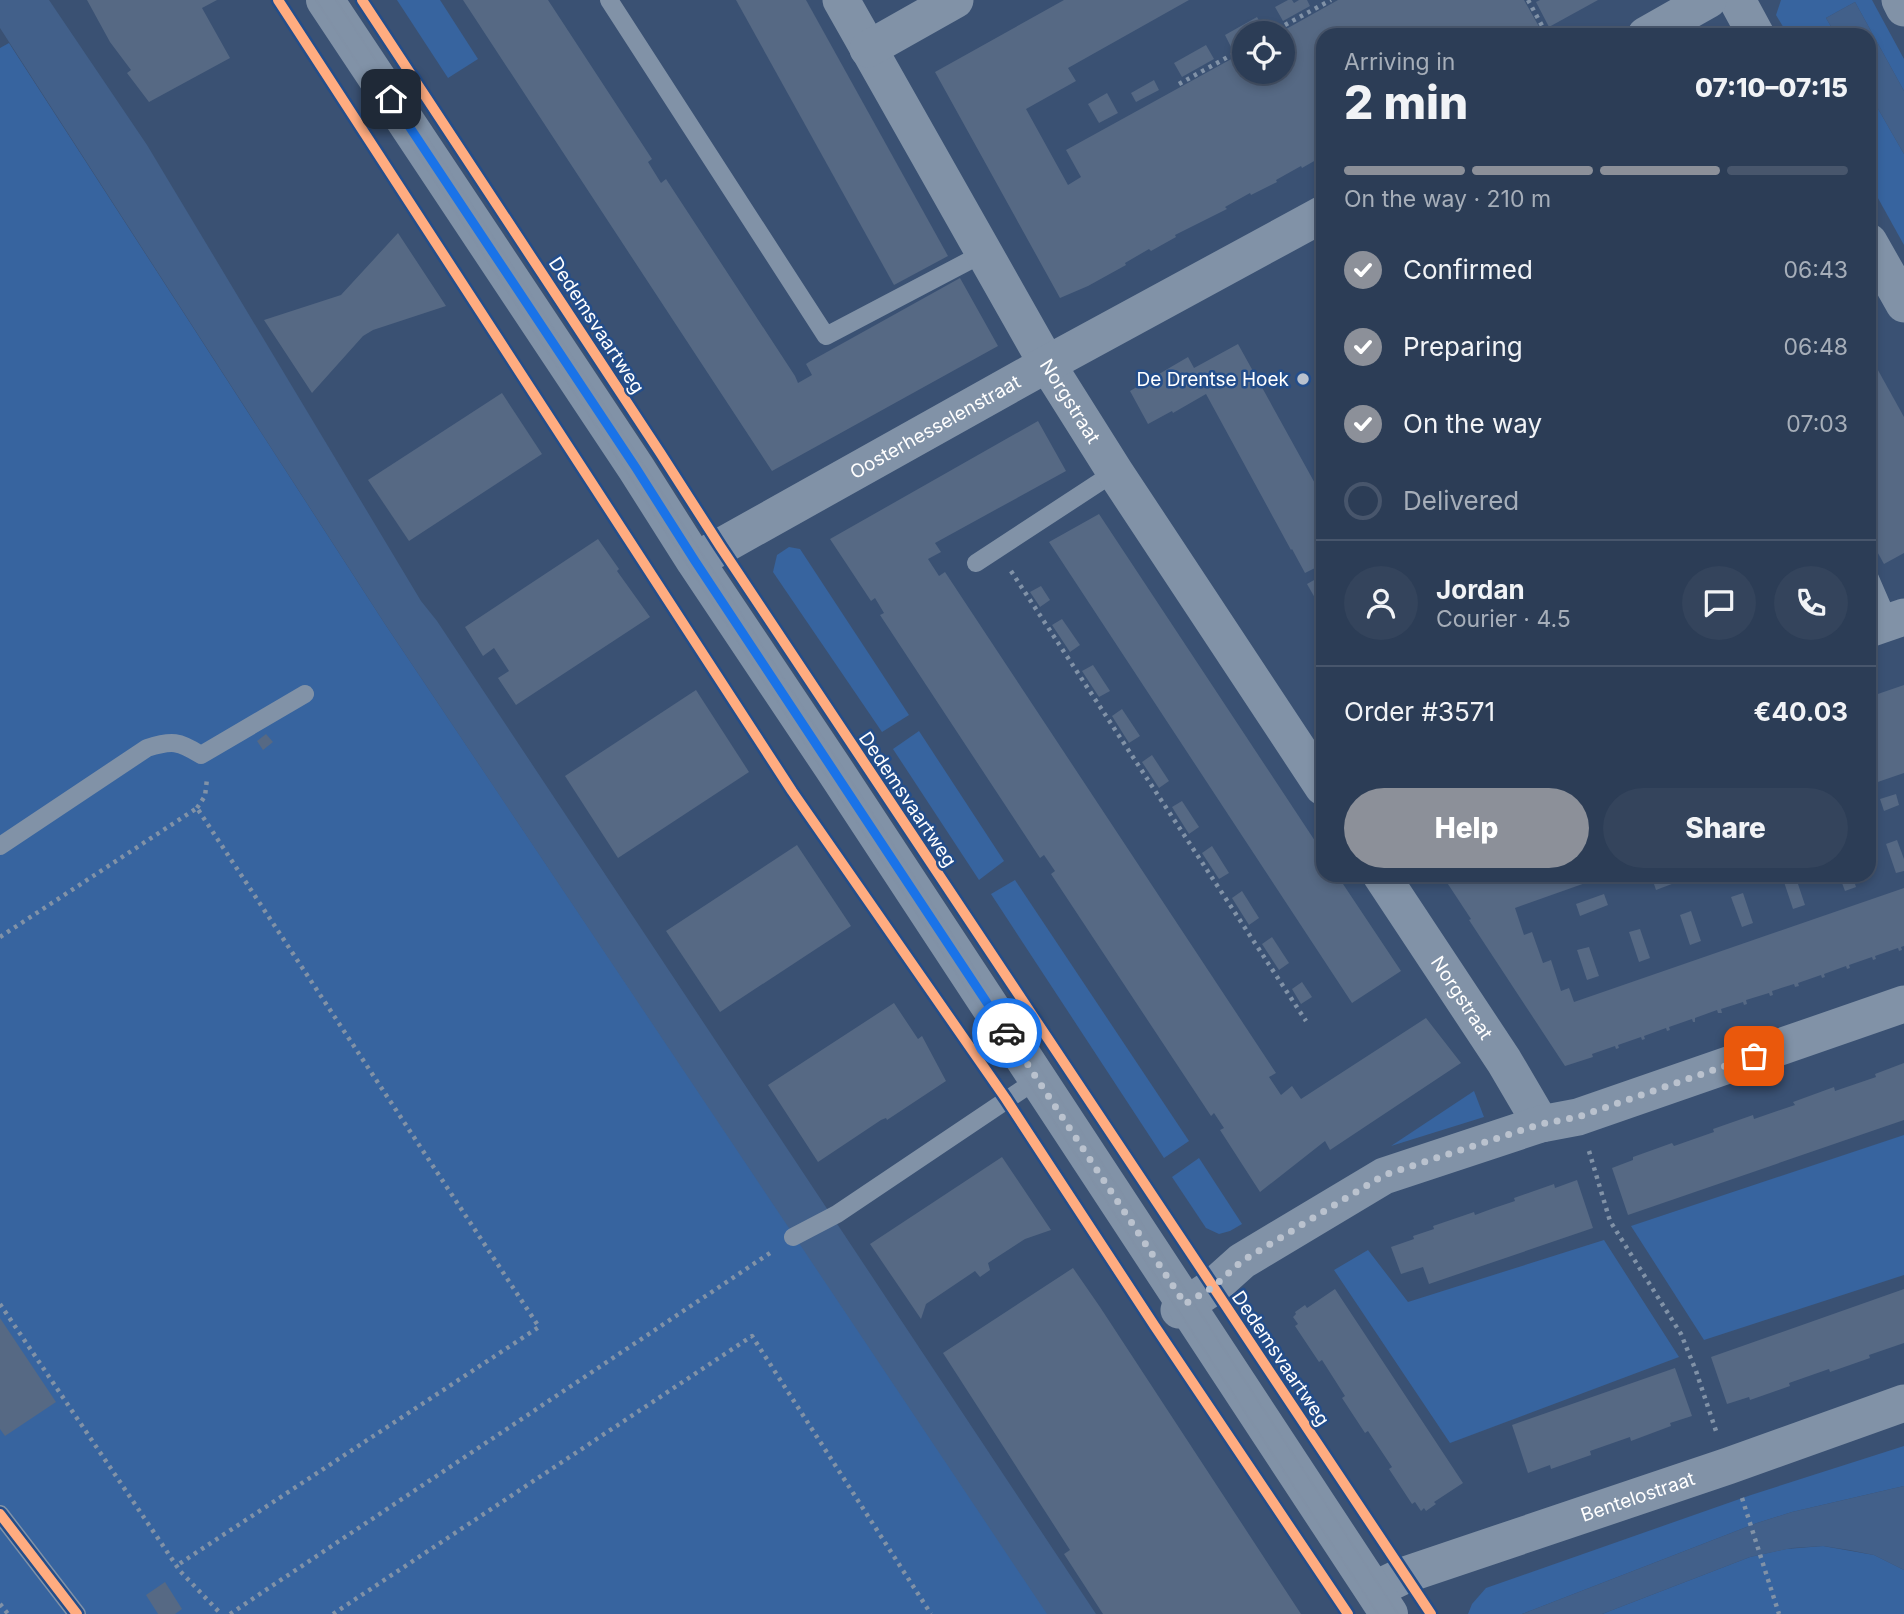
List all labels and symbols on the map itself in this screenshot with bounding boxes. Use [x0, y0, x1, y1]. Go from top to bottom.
pin [361, 69, 421, 129]
street label: Dedemsvaartweg [544, 253, 649, 398]
street label: Norgstraat [1035, 355, 1105, 448]
place label: De Drentse Hoek [1137, 368, 1290, 391]
street label: Oosterhesselenstraat [846, 370, 1025, 484]
marker: De Drentse Hoek [1295, 371, 1311, 387]
street label: Dedemsvaartweg [854, 727, 961, 871]
street label: Norgstraat [1426, 952, 1498, 1044]
courier [972, 998, 1042, 1068]
pin [1724, 1026, 1784, 1086]
street label: Dedemsvaartweg [1227, 1286, 1334, 1430]
street label: Bentelostraat [1578, 1467, 1698, 1527]

